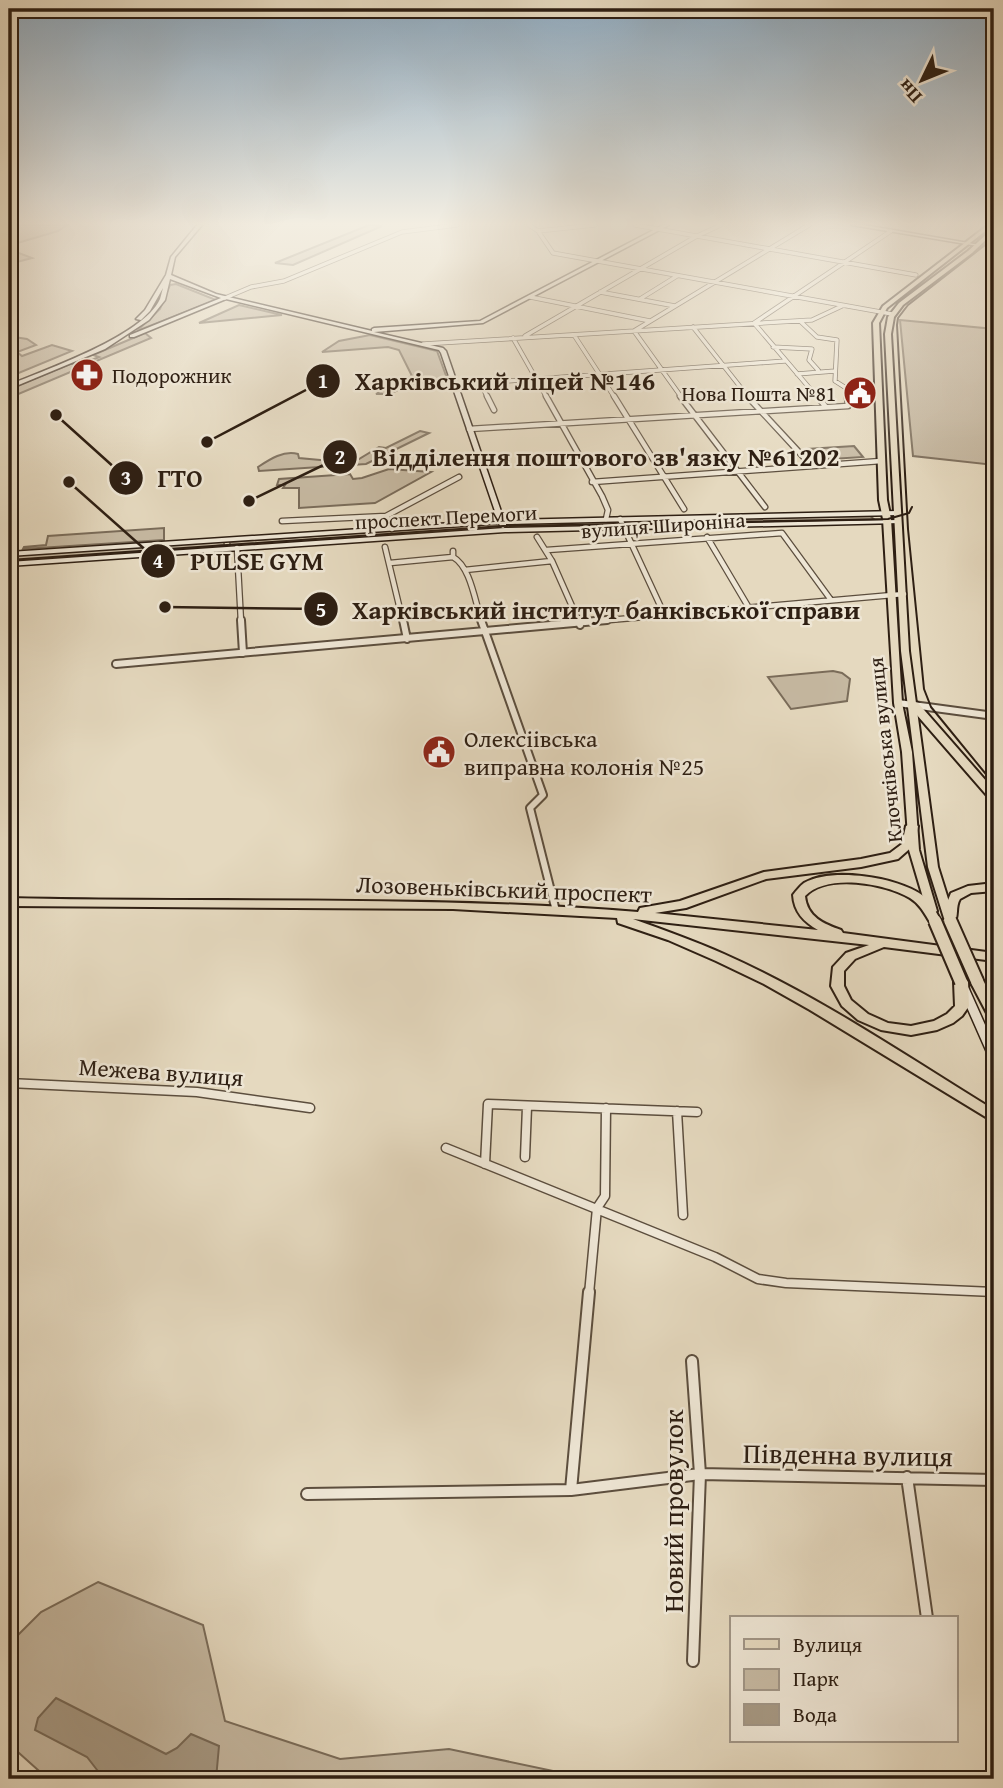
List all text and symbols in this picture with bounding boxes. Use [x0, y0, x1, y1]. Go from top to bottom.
north arrow [888, 46, 958, 116]
text: Пн [891, 73, 928, 110]
pharmacy icon: Подорожник [68, 356, 106, 394]
callout: Харківський ліцей №146 [305, 357, 669, 404]
place label: Подорожник [112, 360, 231, 391]
text: Харківський ліцей №146 [355, 361, 655, 400]
text: 1 [318, 365, 328, 396]
public building icon: Нова Пошта №81 [841, 374, 879, 412]
place label: Нова Пошта №81 [682, 378, 836, 409]
callout: Відділення поштового зв'язку №61202 [323, 433, 853, 480]
text: Відділення поштового зв'язку №61202 [372, 437, 840, 476]
text: 2 [335, 441, 345, 472]
callout: ГТО [108, 454, 216, 501]
text: ГТО [157, 458, 203, 497]
text: 3 [121, 462, 131, 493]
street label: проспект Перемоги [354, 497, 538, 537]
street label: вулиця Широніна [580, 504, 746, 546]
callout: PULSE GYM [141, 537, 337, 584]
text: PULSE GYM [190, 541, 324, 580]
text: 4 [153, 545, 164, 576]
callout: Харківський інститут банківської справи [303, 586, 874, 633]
text: Харківський інститут банківської справи [352, 590, 860, 629]
text: 5 [316, 594, 326, 625]
street label: Клочківська вулиця [860, 656, 910, 844]
place label: Олексіівська виправна колонія №25 [464, 721, 704, 784]
public building icon: Олексіівська виправна колонія №25 [420, 733, 458, 771]
street label: Лозовеньківський проспект [355, 866, 653, 912]
street label: Межева вулиця [78, 1049, 244, 1095]
street label: Новий провулок [652, 1409, 693, 1613]
street label: Південна вулиця [743, 1432, 953, 1476]
legend [730, 1616, 958, 1742]
text: Вулиця [793, 1629, 863, 1660]
text: Парк [793, 1663, 839, 1694]
text: Вода [793, 1699, 837, 1730]

